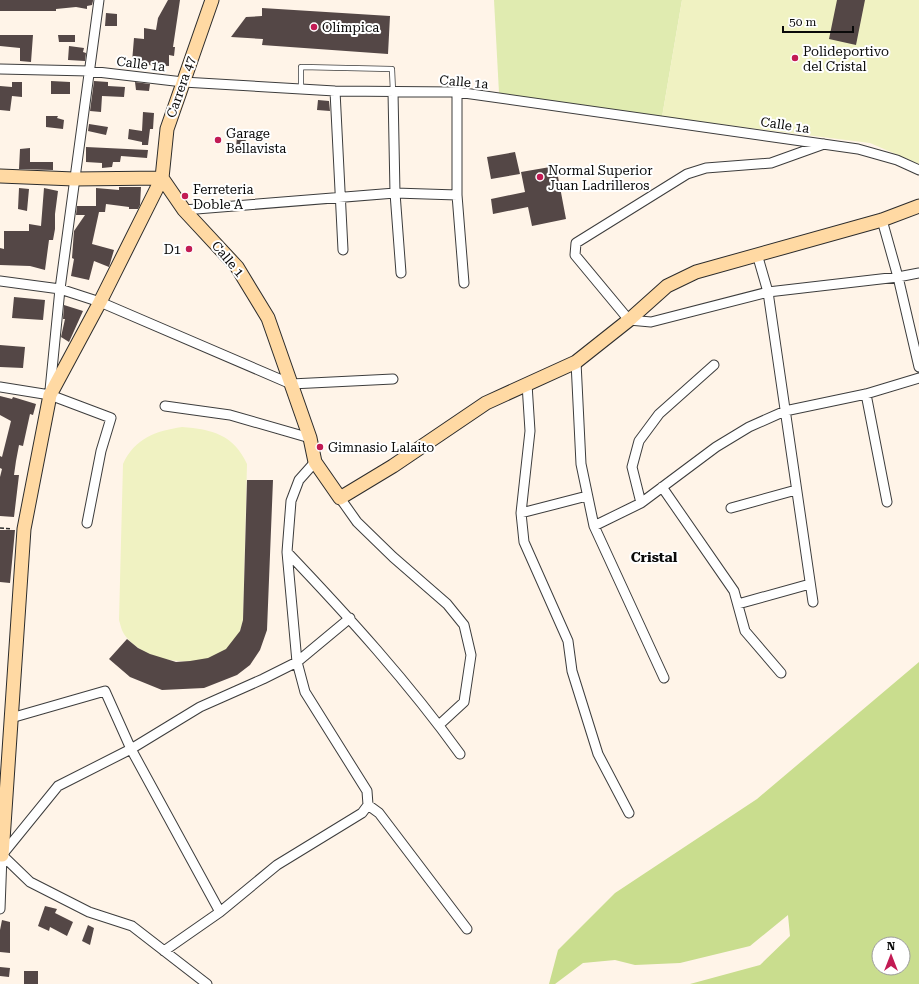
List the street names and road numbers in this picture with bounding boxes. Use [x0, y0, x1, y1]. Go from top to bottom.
street label: Calle 1a [116, 54, 166, 74]
street label: Carrera 47 [163, 54, 199, 120]
street label: Calle 1a [439, 72, 489, 92]
street label: Calle 1a [760, 114, 810, 136]
street label: Calle 1 [209, 238, 247, 280]

